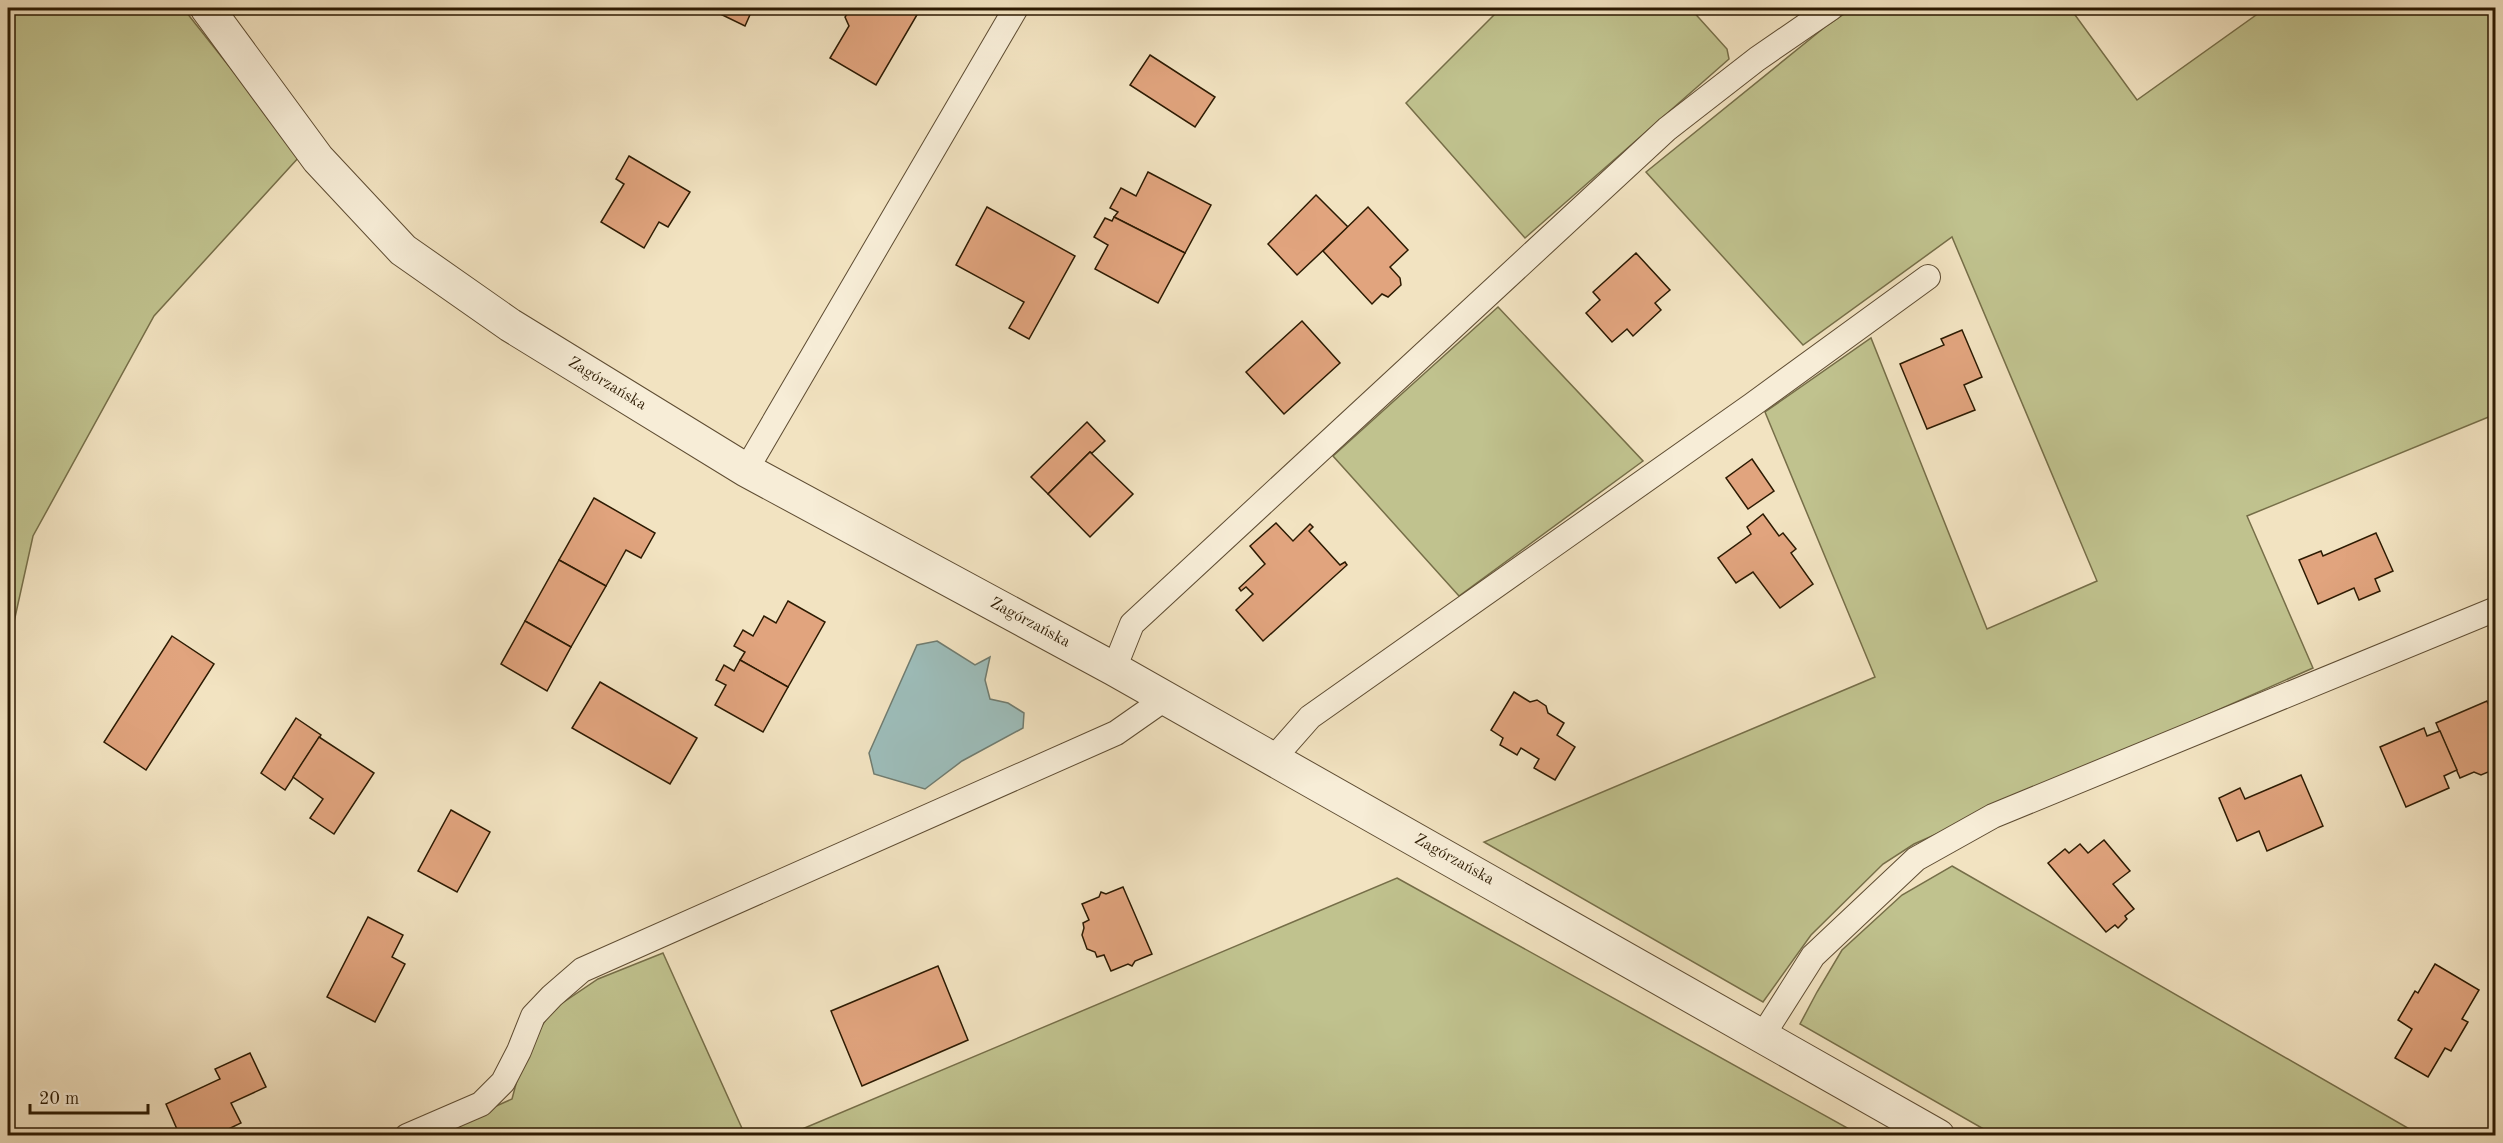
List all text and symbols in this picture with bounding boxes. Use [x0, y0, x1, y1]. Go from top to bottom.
street label: Zagórzańska [565, 354, 649, 414]
street label: Zagórzańska [987, 595, 1073, 651]
street label: Zagórzańska [1412, 832, 1497, 888]
scale bar [30, 1077, 148, 1115]
text: 20 m [39, 1090, 79, 1108]

